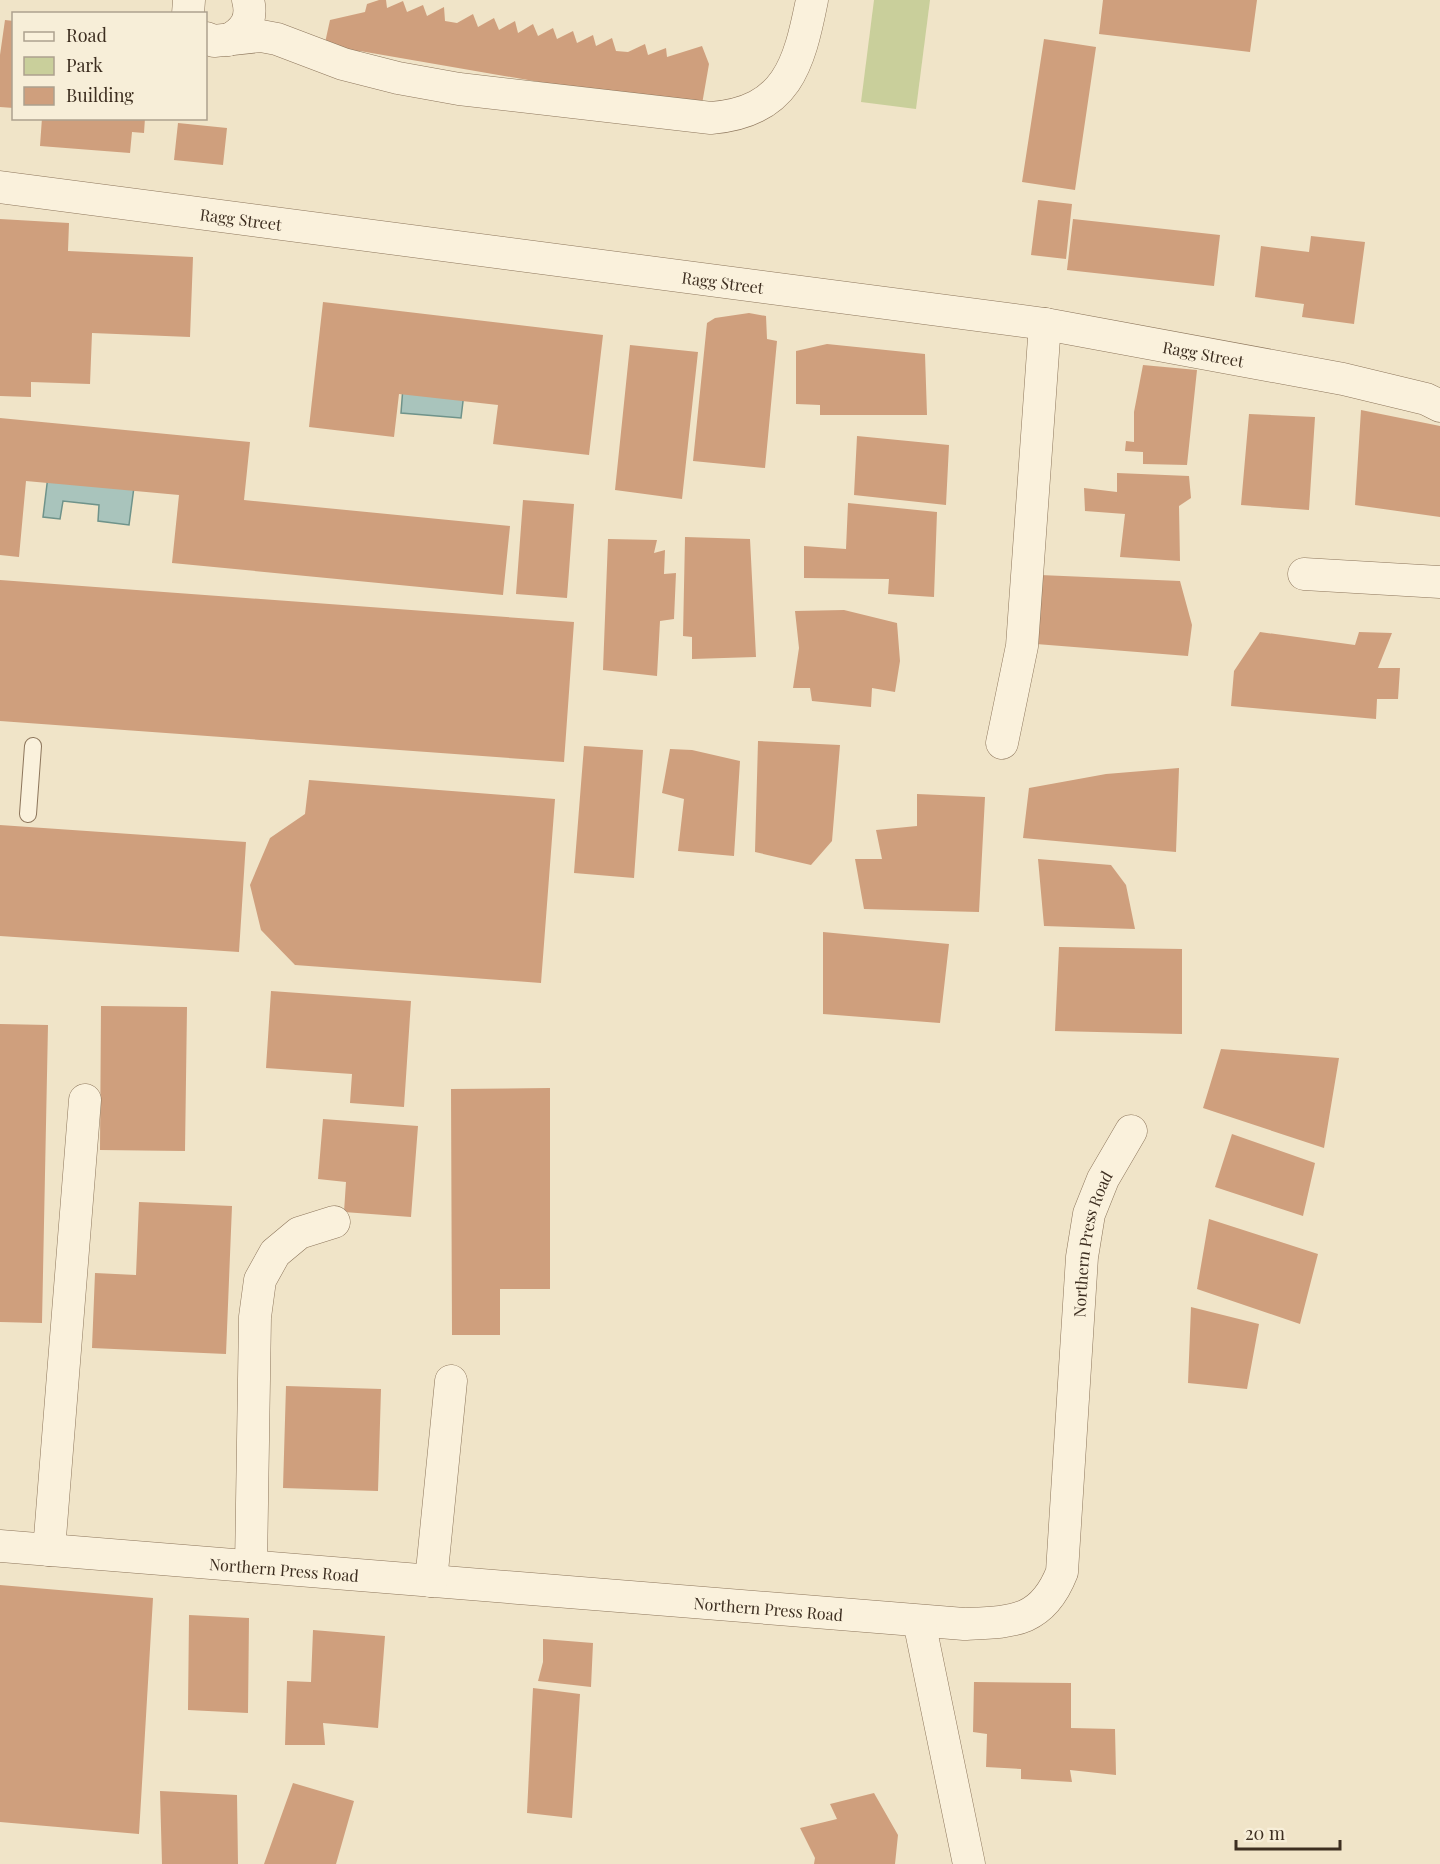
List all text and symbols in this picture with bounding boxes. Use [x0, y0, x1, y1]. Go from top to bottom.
legend [12, 12, 207, 120]
text: Road [66, 23, 107, 47]
text: Park [66, 53, 103, 77]
text: Building [66, 83, 134, 107]
street label: Ragg Street [199, 203, 283, 234]
street label: Ragg Street [681, 266, 765, 298]
street label: Ragg Street [1161, 335, 1246, 371]
street label: Northern Press Road [1068, 1167, 1116, 1318]
street label: Northern Press Road [209, 1552, 360, 1585]
street label: Northern Press Road [693, 1592, 844, 1625]
scale bar [1236, 1813, 1340, 1851]
text: 20 m [1245, 1821, 1285, 1845]

